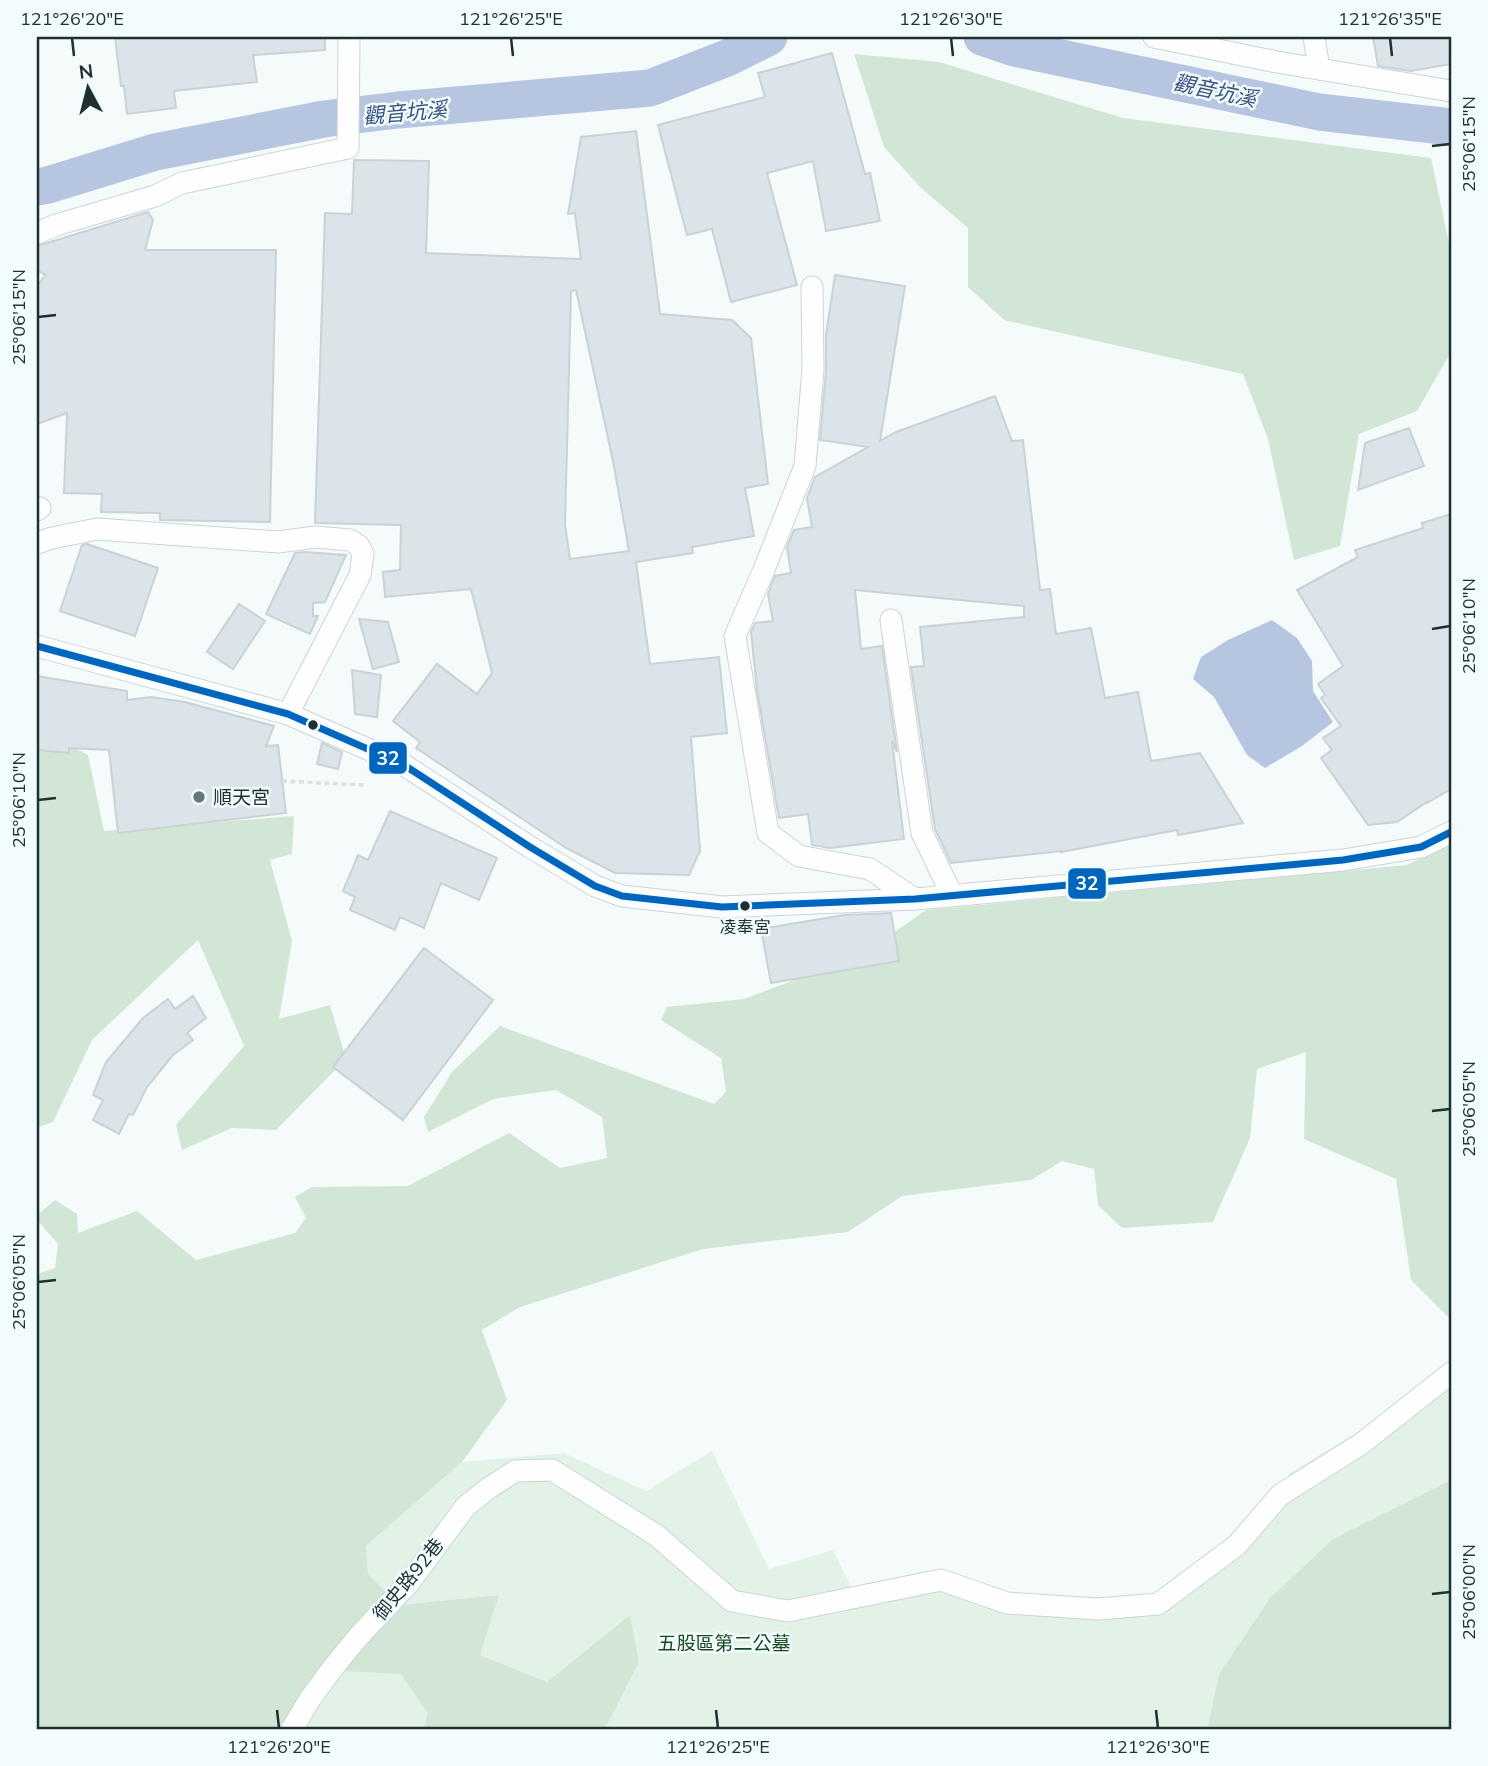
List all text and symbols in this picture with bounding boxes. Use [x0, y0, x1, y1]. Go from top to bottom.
text: 121°26'20"E [20, 7, 124, 30]
text: 121°26'25"E [459, 7, 563, 30]
text: 121°26'30"E [899, 7, 1003, 30]
text: 121°26'35"E [1338, 7, 1442, 30]
north arrow [52, 52, 122, 122]
text: N [77, 58, 95, 84]
water label: 觀音坑溪 [1171, 69, 1262, 112]
water label: 觀音坑溪 [362, 95, 451, 129]
text: 25°06'15"N [1457, 96, 1480, 192]
text: 25°06'15"N [7, 269, 30, 365]
text: 25°06'10"N [1457, 578, 1480, 674]
unlabelled marker [306, 718, 320, 732]
line badge: 32 [368, 741, 408, 775]
text: 32 [377, 746, 399, 770]
text: 25°06'10"N [7, 752, 30, 848]
place label: 順天宮 [213, 785, 270, 809]
marker: 順天宮 [191, 789, 207, 805]
line badge: 32 [1067, 867, 1107, 900]
text: 32 [1076, 871, 1098, 895]
marker: 凌奉宮 [738, 899, 752, 913]
place label: 凌奉宮 [720, 916, 771, 937]
text: 25°06'05"N [1457, 1061, 1480, 1157]
text: 25°06'05"N [7, 1234, 30, 1330]
street label: 御史路92巷 [368, 1533, 448, 1625]
text: 25°06'00"N [1457, 1544, 1480, 1640]
park label: 五股區第二公墓 [657, 1631, 791, 1655]
text: 121°26'20"E [227, 1735, 331, 1758]
text: 121°26'25"E [666, 1735, 770, 1758]
text: 121°26'30"E [1106, 1735, 1210, 1758]

